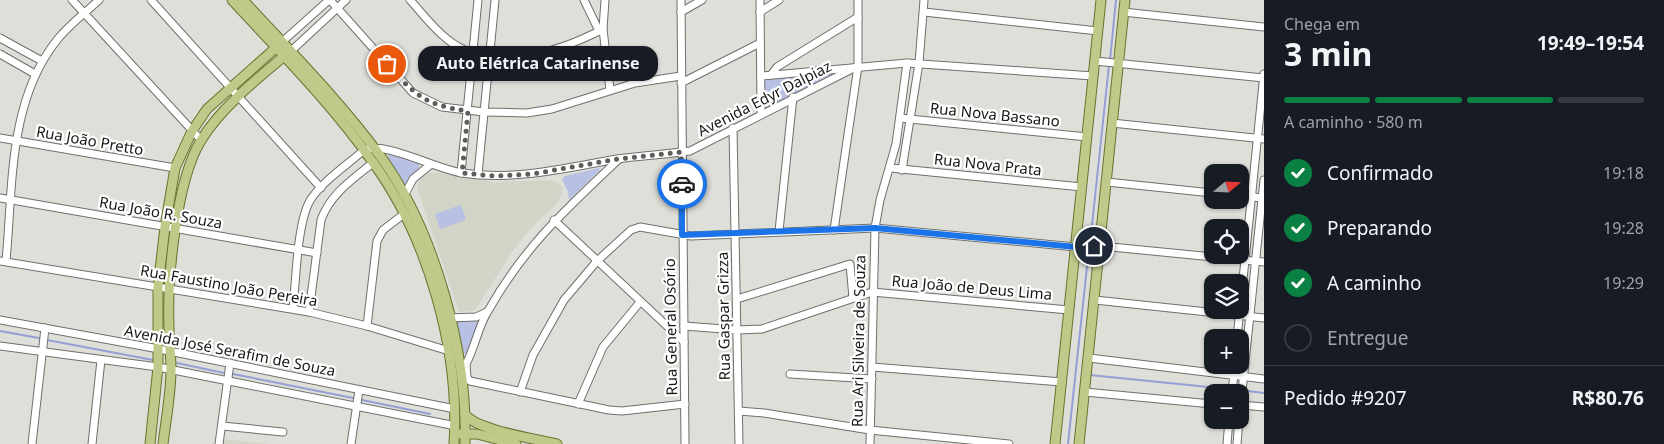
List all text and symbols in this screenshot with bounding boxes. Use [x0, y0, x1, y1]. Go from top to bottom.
text: Chega em [1284, 13, 1360, 35]
text: 19:49–19:54 [1537, 30, 1644, 56]
text: 3 min [1284, 32, 1372, 75]
pin [366, 43, 408, 85]
callout: Auto Elétrica Catarinense [417, 46, 657, 82]
icon: bag [373, 50, 401, 78]
text: Auto Elétrica Catarinense [437, 52, 640, 74]
street label: Avenida Edyr Dalpiaz [694, 56, 834, 140]
street label: Rua Nova Bassano [929, 97, 1061, 131]
text: A caminho · 580 m [1284, 111, 1423, 133]
street label: Rua João Pretto [35, 121, 145, 159]
street label: Rua Nova Prata [933, 148, 1043, 180]
courier [657, 159, 707, 209]
icon: check [1284, 159, 1312, 187]
text: Confirmado [1327, 160, 1433, 186]
text: 19:18 [1603, 162, 1644, 184]
north arrow [1204, 164, 1249, 209]
map controls [1204, 164, 1249, 429]
icon: car [668, 170, 696, 198]
street label: Rua João R. Souza [98, 191, 224, 233]
icon: check [1284, 214, 1312, 242]
text: Preparando [1327, 215, 1432, 241]
text: 19:28 [1603, 217, 1644, 239]
button: locate [1204, 219, 1249, 264]
pin [1073, 225, 1115, 267]
icon: home [1080, 232, 1108, 260]
street label: Rua Gaspar Grizza [712, 251, 734, 381]
street label: Rua Ari Silveira de Souza [846, 255, 870, 427]
street label: Rua General Osório [659, 258, 681, 396]
street label: Rua Faustino João Pereira [139, 260, 319, 310]
icon: check [1284, 269, 1312, 297]
street label: Rua João de Deus Lima [891, 270, 1053, 304]
text: A caminho [1327, 270, 1422, 296]
text: 19:29 [1603, 272, 1644, 294]
button: layers [1204, 274, 1249, 319]
street label: Avenida José Serafim de Souza [123, 320, 337, 380]
text: Entregue [1327, 325, 1409, 351]
button: + [1204, 329, 1249, 374]
button: − [1204, 384, 1249, 429]
text: Pedido #9207 [1284, 385, 1407, 411]
text: R$80.76 [1572, 385, 1644, 411]

